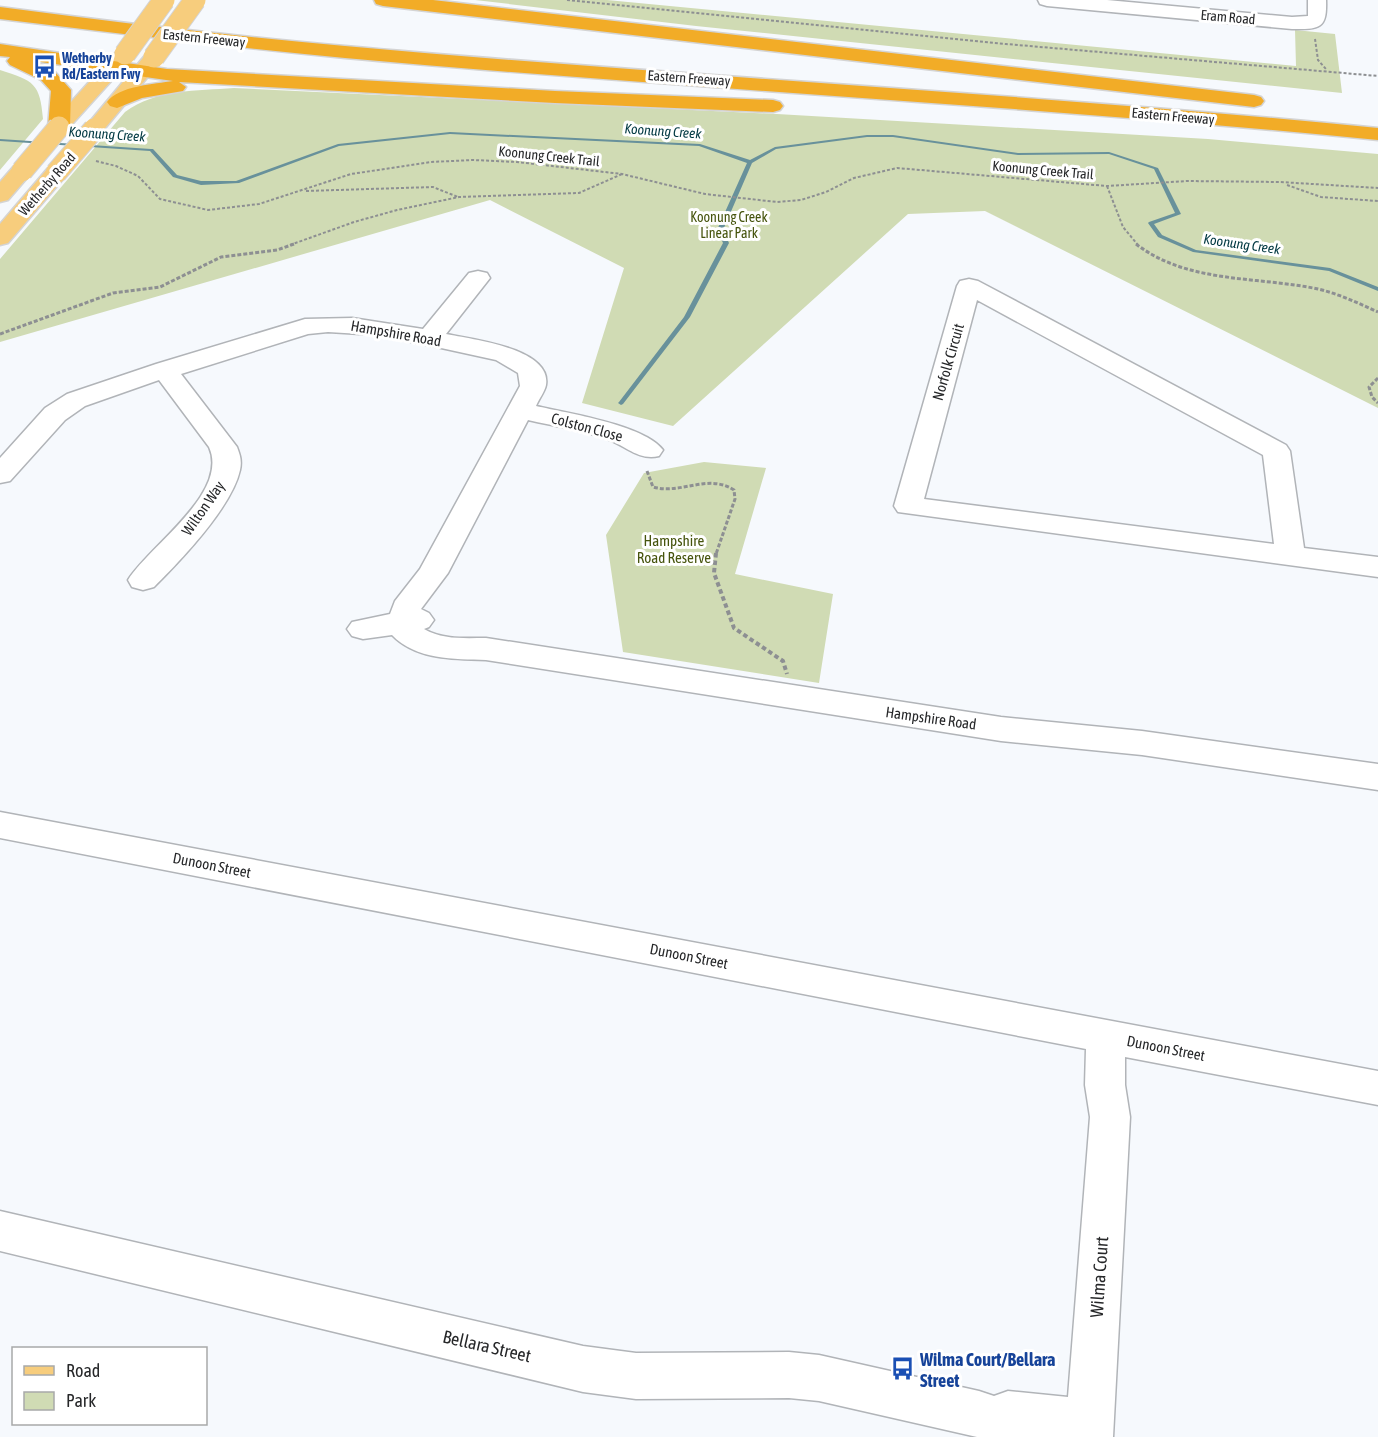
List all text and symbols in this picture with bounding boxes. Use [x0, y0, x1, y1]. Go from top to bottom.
street label: Eram Road [1200, 7, 1256, 27]
street label: Eastern Freeway [162, 26, 246, 50]
place label: Wetherby Rd/Eastern Fwy [61, 50, 141, 82]
bus stop icon: Wetherby Rd/Eastern Fwy [31, 53, 57, 79]
street label: Eastern Freeway [647, 67, 731, 89]
street label: Eastern Freeway [1131, 104, 1215, 128]
water label: Koonung Creek [624, 120, 703, 142]
water label: Koonung Creek [68, 123, 147, 145]
street label: Koonung Creek Trail [498, 143, 601, 169]
street label: Wetherby Road [15, 149, 79, 219]
street label: Koonung Creek Trail [992, 158, 1095, 182]
park label: Koonung Creek Linear Park [690, 209, 768, 241]
water label: Koonung Creek [1203, 231, 1282, 257]
street label: Hampshire Road [349, 317, 443, 349]
street label: Norfolk Circuit [929, 322, 967, 402]
street label: Colston Close [549, 409, 625, 445]
street label: Wilton Way [178, 478, 228, 538]
park label: Hampshire Road Reserve [637, 532, 711, 566]
street label: Hampshire Road [884, 703, 978, 733]
street label: Dunoon Street [171, 849, 253, 881]
street label: Dunoon Street [648, 940, 730, 972]
street label: Dunoon Street [1125, 1032, 1207, 1064]
street label: Wilma Court [1086, 1236, 1112, 1318]
street label: Bellara Street [441, 1326, 533, 1366]
legend [12, 1347, 207, 1425]
place label: Wilma Court/Bellara Street [919, 1349, 1055, 1391]
bus stop icon: Wilma Court/Bellara Street [889, 1356, 915, 1382]
text: Road [66, 1360, 100, 1381]
text: Park [66, 1390, 96, 1411]

